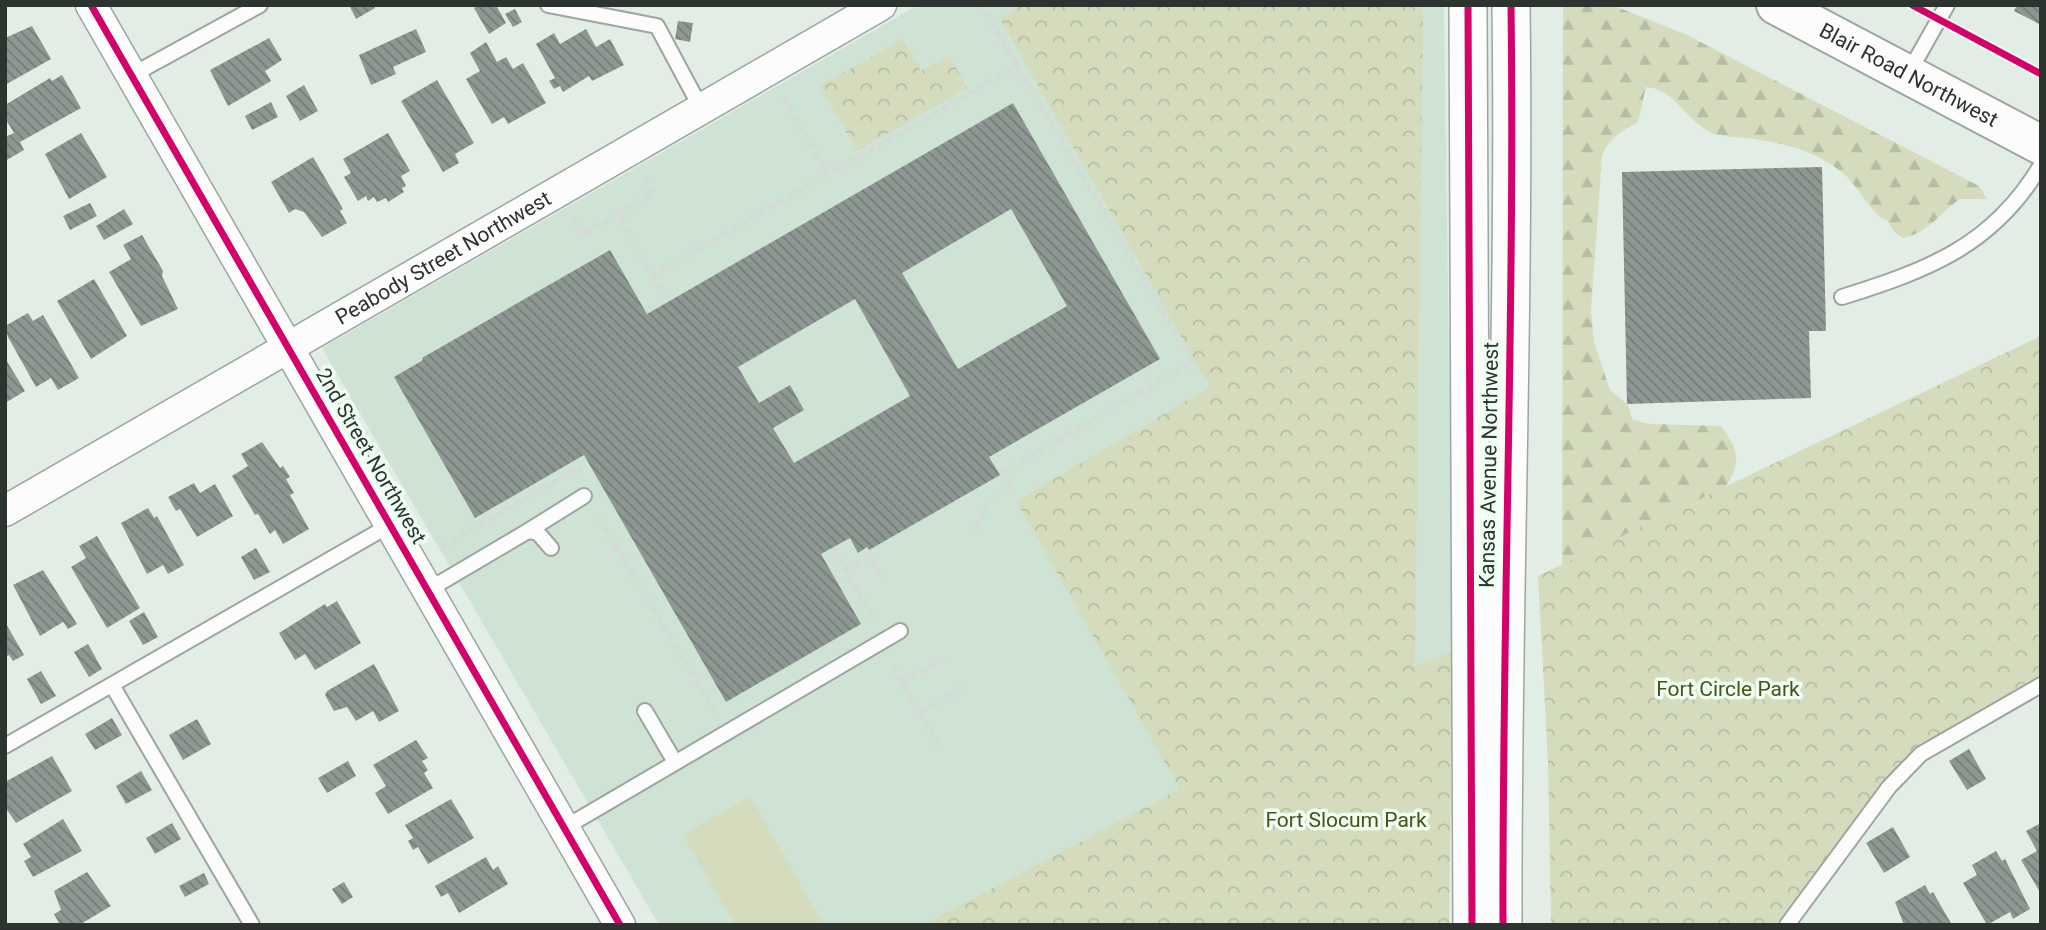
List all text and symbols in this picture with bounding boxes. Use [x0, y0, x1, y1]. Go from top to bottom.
street label: Blair Road Northwest [1815, 18, 2002, 132]
street label: Peabody Street Northwest [331, 186, 555, 330]
street label: Kansas Avenue Northwest [1475, 342, 1503, 588]
street label: 2nd Street Northwest [311, 364, 431, 548]
park label: Fort Circle Park [1656, 677, 1800, 701]
park label: Fort Slocum Park [1265, 808, 1427, 832]

